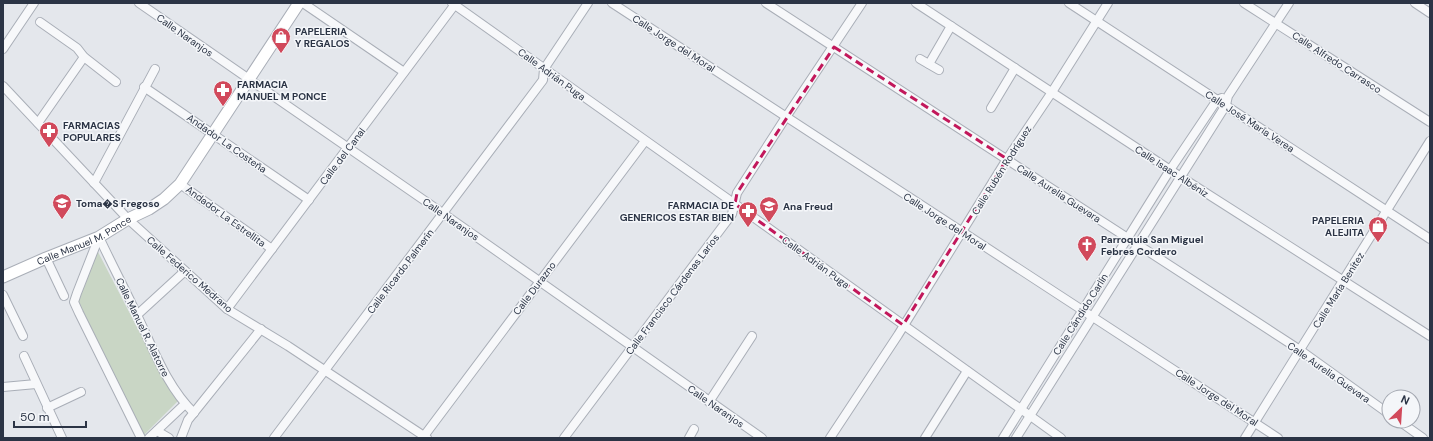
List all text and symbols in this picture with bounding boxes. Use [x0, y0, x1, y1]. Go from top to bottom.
street label: Calle Naranjos [154, 11, 215, 60]
street label: Calle Jorge del Moral [630, 12, 718, 75]
place label: PAPELERIA Y REGALOS [295, 25, 350, 50]
shop icon: PAPELERIA Y REGALOS [270, 26, 292, 54]
street label: Calle Alfredo Carrasco [1290, 29, 1384, 96]
street label: Calle Adrián Puga [515, 45, 588, 103]
place label: FARMACIA MANUEL M PONCE [237, 78, 327, 103]
pharmacy icon: FARMACIA MANUEL M PONCE [212, 79, 234, 107]
street label: Calle José María Verea [1203, 88, 1297, 155]
street label: Andador La Costeña [184, 111, 269, 176]
place label: FARMACIAS POPULARES [63, 119, 121, 144]
pharmacy icon: FARMACIAS POPULARES [38, 120, 60, 148]
street label: Calle Rubén Rodríguez [969, 123, 1034, 217]
street label: Calle del Canal [317, 125, 368, 187]
street label: Calle Isaac Albéniz [1132, 143, 1211, 200]
street label: Calle Aurelia Guevara [1014, 161, 1103, 226]
street label: Andador La Estrellita [183, 183, 268, 250]
street label: Calle Jorge del Moral [901, 190, 989, 253]
school or university icon: Toma�S Fregoso [51, 192, 73, 220]
street label: Calle Naranjos [420, 195, 481, 244]
school or university icon: Ana Freud [758, 195, 780, 223]
place label: Toma�S Fregoso [76, 197, 160, 210]
place label: FARMACIA DE GENERICOS ESTAR BIEN [620, 199, 734, 224]
pharmacy icon: FARMACIA DE GENERICOS ESTAR BIEN [737, 200, 759, 228]
place label: Ana Freud [783, 200, 833, 213]
street label: Calle Manuel M. Ponce [35, 212, 134, 268]
place label: PAPELERIA ALEJITA [1312, 214, 1364, 239]
shop icon: PAPELERIA ALEJITA [1367, 215, 1389, 243]
street label: Calle Ricardo Palmerín [364, 226, 437, 316]
street label: Calle Francisco Cárdenas Larios [623, 231, 722, 357]
street label: Calle Federico Medrano [144, 233, 235, 315]
street label: Calle Adrián Puga [779, 233, 852, 291]
place label: Parroquia San Miguel Febres Cordero [1101, 233, 1204, 258]
church icon: Parroquia San Miguel Febres Cordero [1076, 234, 1098, 262]
street label: Calle María Benítez [1310, 250, 1367, 331]
street label: Calle Durazno [510, 259, 559, 318]
street label: Calle Cándido Carlín [1050, 271, 1111, 357]
street label: Calle Manuel R. Alatorre [113, 276, 172, 379]
street label: Calle Aurelia Guevara [1285, 339, 1373, 406]
street label: Calle Jorge del Moral [1173, 366, 1261, 429]
street label: Calle Naranjos [685, 382, 746, 431]
north arrow [1381, 389, 1421, 429]
text: N [1399, 392, 1412, 408]
scale bar [14, 403, 86, 429]
text: 50 m [20, 409, 49, 425]

